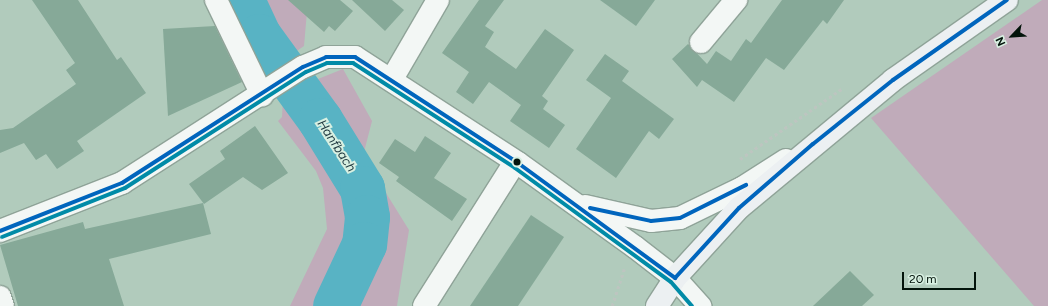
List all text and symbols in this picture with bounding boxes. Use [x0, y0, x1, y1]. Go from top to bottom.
north arrow [992, 16, 1032, 56]
text: N [993, 35, 1008, 48]
water label: Hanfbach [313, 117, 359, 175]
unlabelled marker [512, 157, 522, 167]
scale bar [904, 264, 978, 290]
text: 20 m [909, 272, 937, 286]

